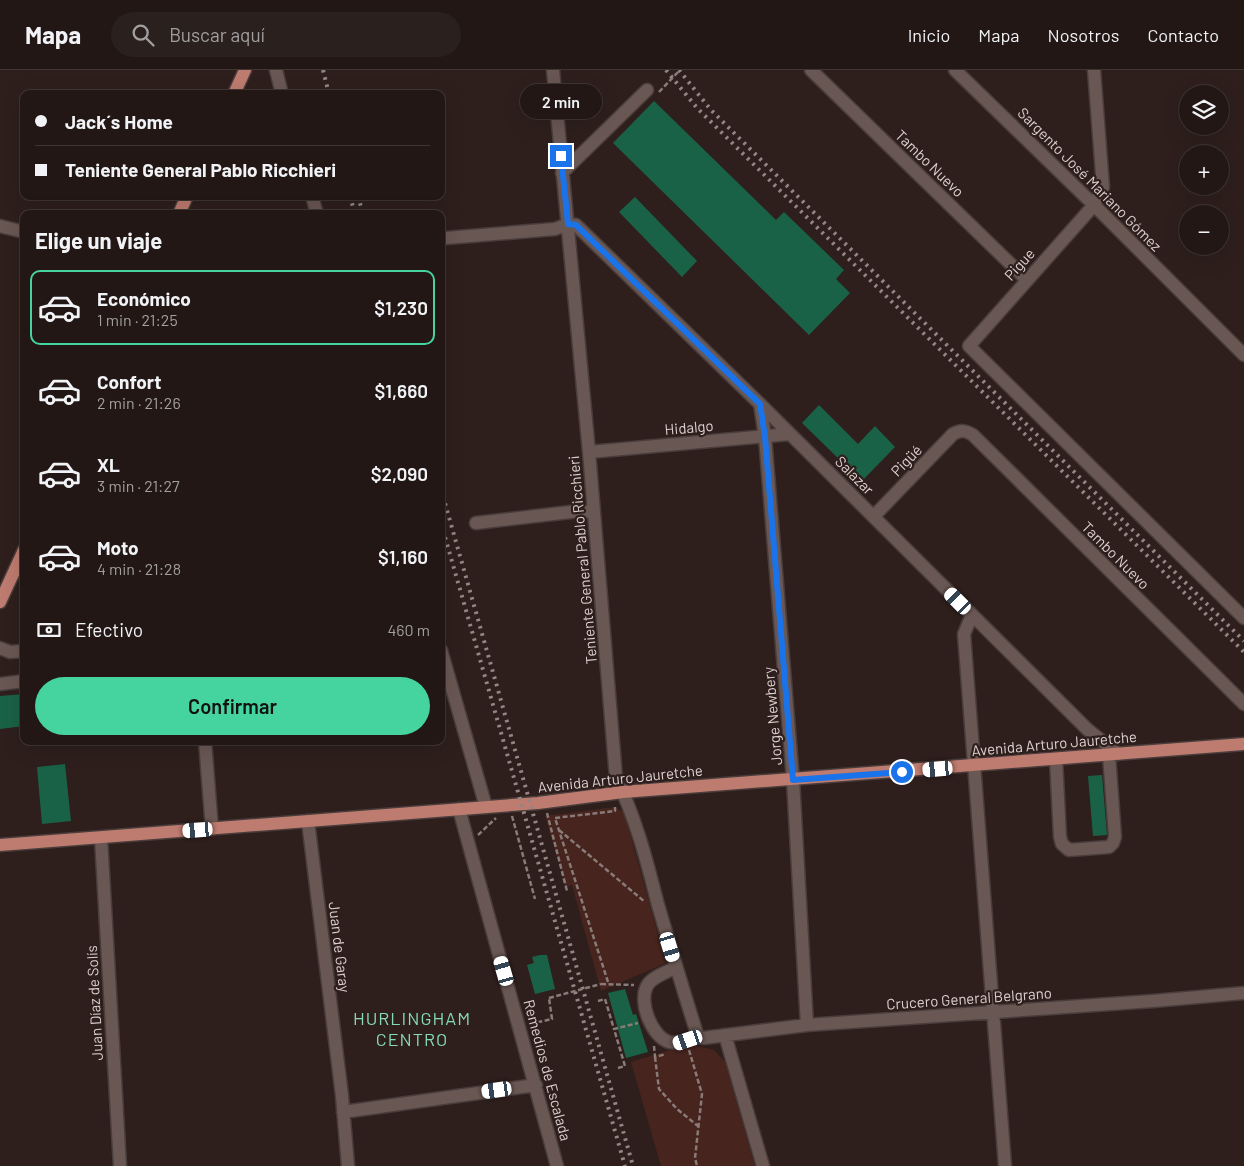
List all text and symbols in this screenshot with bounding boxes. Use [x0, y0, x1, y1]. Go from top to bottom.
search box [111, 12, 461, 57]
text: Mapa [25, 20, 81, 49]
icon: search [129, 21, 157, 49]
text: Buscar aquí [169, 23, 265, 46]
text: Inicio [908, 24, 950, 46]
text: Mapa [978, 24, 1020, 46]
text: Nosotros [1048, 24, 1119, 46]
text: Contacto [1147, 24, 1219, 46]
callout: 2 min [520, 83, 602, 118]
map controls [1179, 85, 1229, 255]
button: layers [1179, 85, 1229, 135]
text: 2 min [542, 92, 580, 111]
street label: Sargento José Mariano Gómez [1014, 103, 1166, 255]
text: Jack´s Home [65, 110, 173, 133]
street label: Tambo Nuevo [892, 126, 968, 200]
route end [550, 145, 572, 167]
button: + [1179, 145, 1229, 195]
text: Teniente General Pablo Ricchieri [65, 158, 336, 181]
button: − [1179, 205, 1229, 255]
text: Elige un viaje [35, 227, 162, 253]
street label: Pigue [1000, 244, 1038, 284]
icon: car [37, 285, 82, 330]
text: Económico [97, 287, 191, 310]
text: $1,230 [374, 296, 428, 319]
text: 1 min · 21:25 [97, 310, 178, 329]
icon: car [37, 368, 82, 413]
text: Confort [97, 370, 161, 393]
text: $1,660 [375, 379, 428, 402]
text: 2 min · 21:26 [97, 393, 181, 412]
street label: Hidalgo [664, 416, 714, 438]
street label: Pigüé [887, 441, 925, 479]
icon: car [37, 451, 82, 496]
street label: Salazar [832, 452, 878, 498]
text: XL [97, 453, 120, 476]
street label: Teniente General Pablo Ricchieri [564, 455, 600, 665]
text: $2,090 [371, 462, 428, 485]
text: 3 min · 21:27 [97, 476, 180, 495]
street label: Tambo Nuevo [1078, 517, 1154, 593]
icon: car [37, 534, 82, 579]
text: Moto [97, 536, 139, 559]
text: $1,160 [378, 545, 428, 568]
text: 4 min · 21:28 [97, 559, 181, 578]
car [942, 585, 973, 617]
icon: cash [35, 616, 63, 644]
text: Efectivo [75, 618, 143, 641]
text: 460 m [387, 620, 430, 639]
street label: Jorge Newbery [759, 666, 785, 766]
button: Confirmar [35, 677, 430, 735]
street label: Avenida Arturo Jauretche [971, 727, 1137, 759]
street label: Avenida Arturo Jauretche [537, 760, 703, 796]
car [922, 760, 953, 778]
route start [891, 761, 913, 783]
car [182, 821, 213, 839]
street label: Juan de Garay [326, 901, 355, 993]
car [658, 930, 681, 964]
street label: Juan Díaz de Solís [82, 945, 106, 1061]
car [492, 955, 515, 987]
street label: Crucero General Belgrano [886, 983, 1052, 1013]
street label: Remedios de Escalada [520, 997, 576, 1143]
district label: HURLINGHAM CENTRO [353, 1007, 471, 1050]
car [671, 1028, 704, 1052]
car [481, 1080, 512, 1100]

